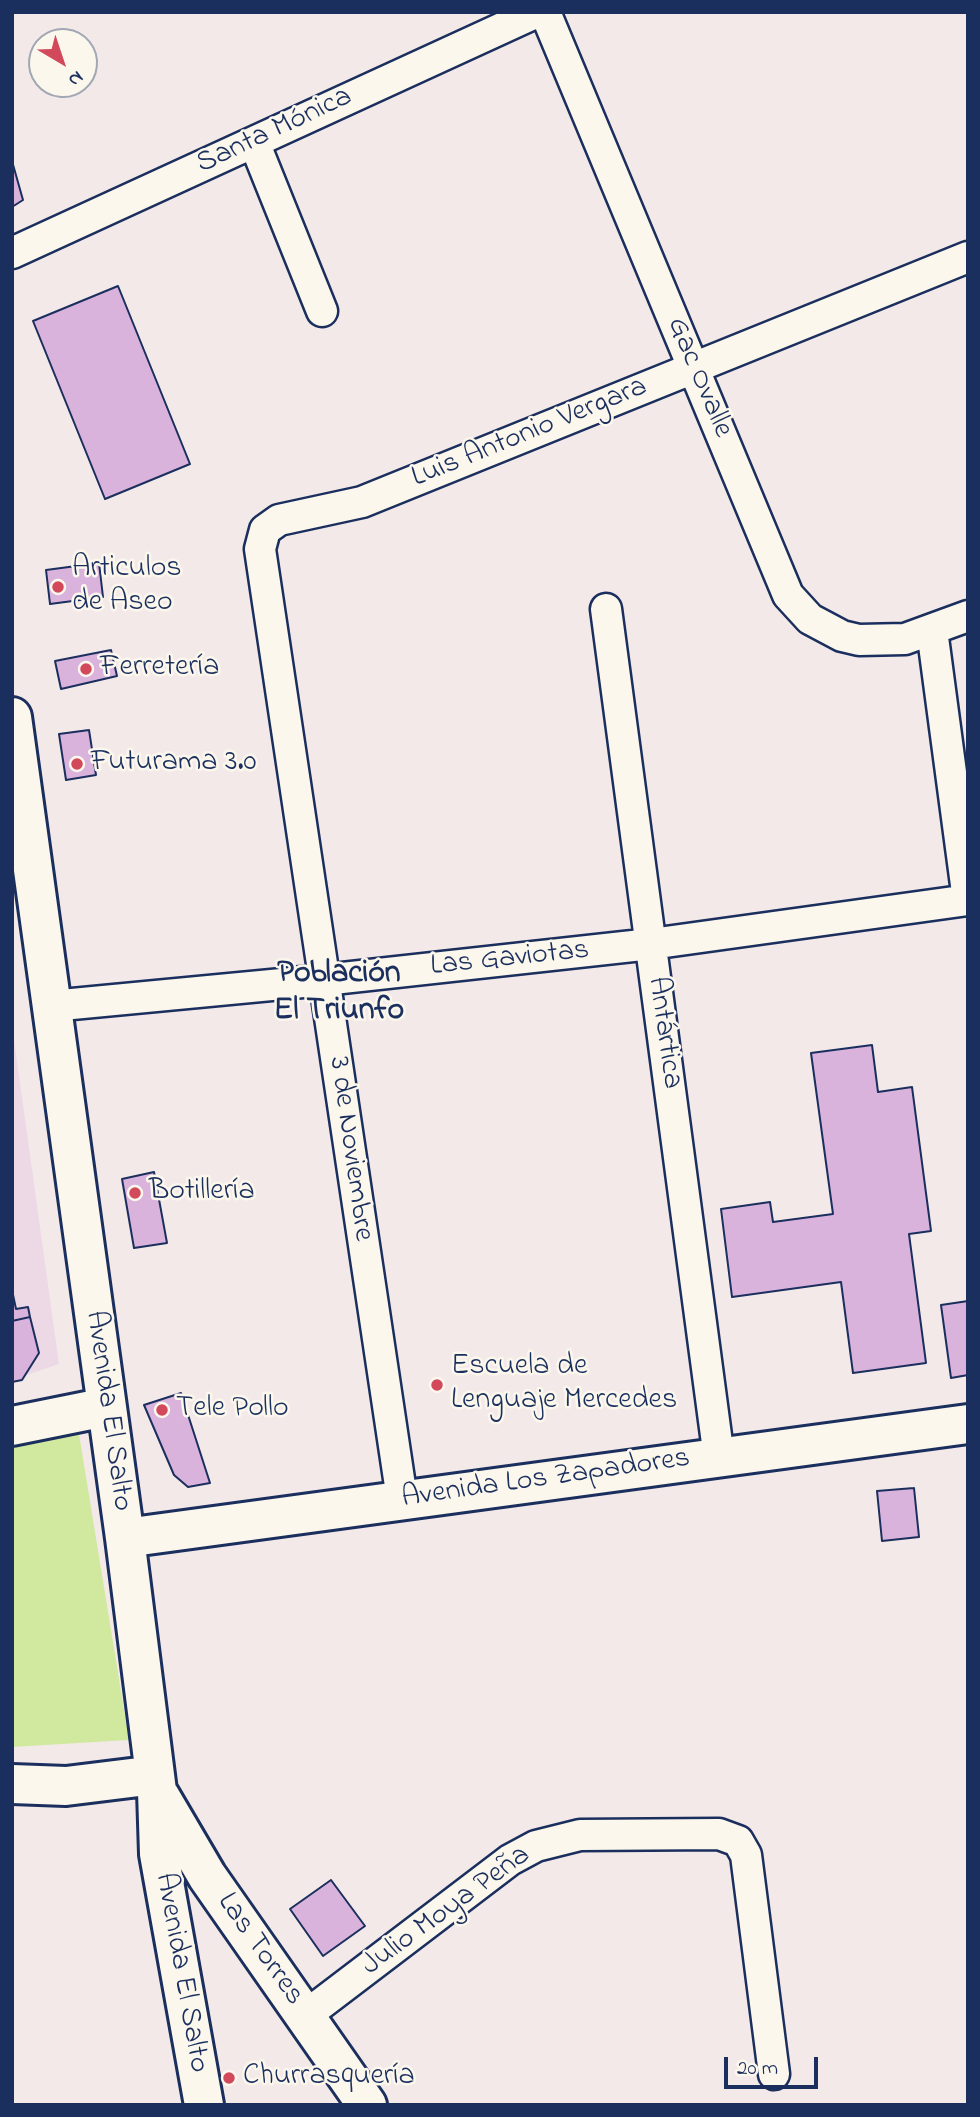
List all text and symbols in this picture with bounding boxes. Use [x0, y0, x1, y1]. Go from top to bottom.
north arrow [28, 28, 98, 98]
text: N [62, 64, 89, 93]
street label: Santa Mónica [191, 80, 359, 184]
street label: Gac Ovalle [657, 313, 739, 443]
street label: Luis Antonio Vergara [407, 370, 653, 498]
place label: Articulos de Aseo [72, 552, 182, 622]
marker: Articulos de Aseo [50, 579, 66, 595]
place label: Ferretería [100, 651, 219, 687]
marker: Ferretería [78, 661, 94, 677]
place label: Futurama 3.0 [91, 746, 257, 782]
marker: Futurama 3.0 [69, 756, 85, 772]
street label: Las Gaviotas [429, 934, 591, 986]
district label: Población El Triunfo [274, 957, 404, 1032]
street label: Antártica [637, 975, 689, 1091]
street label: 3 de Noviembre [318, 1054, 380, 1244]
place label: Botillería [149, 1175, 255, 1211]
marker: Botillería [127, 1185, 143, 1201]
street label: Avenida El Salto [75, 1308, 139, 1514]
place label: Escuela de Lenguaje Mercedes [451, 1350, 677, 1420]
marker: Escuela de Lenguaje Mercedes [429, 1377, 445, 1393]
place label: Tele Pollo [176, 1392, 289, 1428]
marker: Tele Pollo [154, 1402, 170, 1418]
street label: Avenida Los Zapadores [399, 1442, 693, 1518]
street label: Julio Moya Peña [356, 1839, 538, 1985]
street label: Avenida El Salto [145, 1870, 215, 2076]
street label: Las Torres [207, 1887, 311, 2013]
scale bar [728, 2044, 822, 2088]
text: 20 m [737, 2054, 778, 2084]
place label: Churrasquería [243, 2060, 415, 2096]
marker: Churrasquería [221, 2070, 237, 2086]

